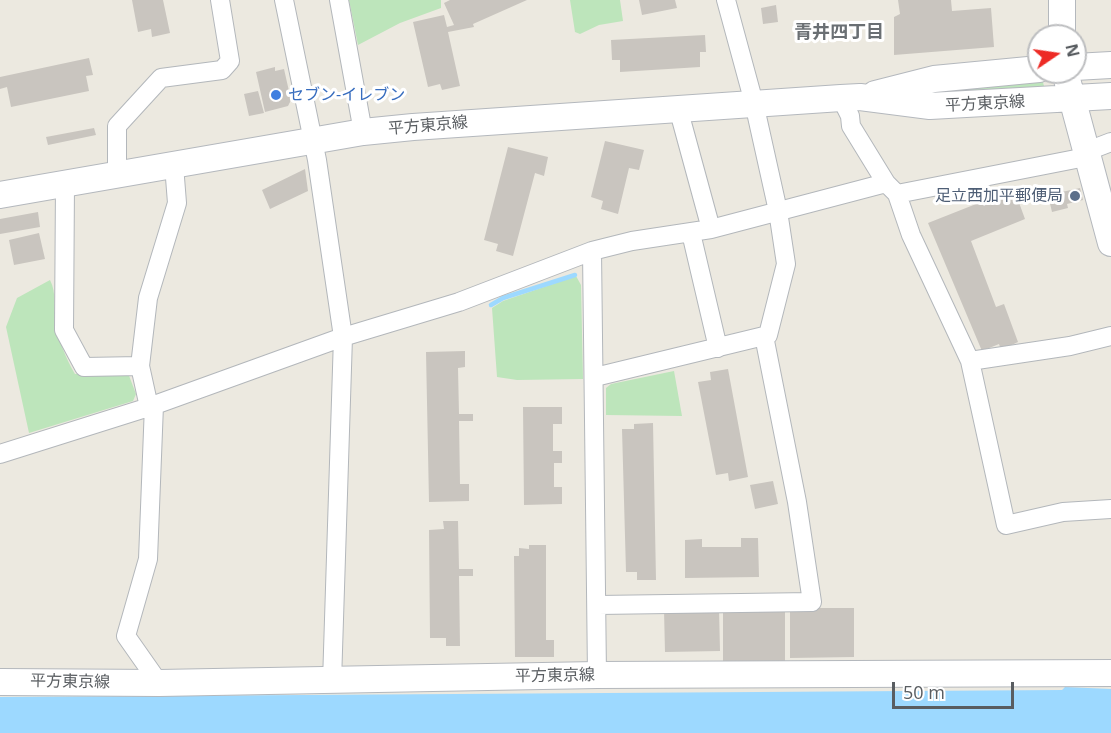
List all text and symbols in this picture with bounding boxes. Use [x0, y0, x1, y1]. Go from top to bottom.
district label: 青井四丁目 [794, 22, 884, 44]
north arrow [1027, 24, 1087, 84]
text: N [1060, 42, 1085, 59]
place label: セブン-イレブン [288, 85, 405, 105]
marker: セブン-イレブン [269, 88, 283, 102]
street label: 平方東京線 [945, 92, 1025, 116]
street label: 平方東京線 [387, 113, 469, 139]
place label: 足立西加平郵便局 [935, 186, 1063, 206]
marker: 足立西加平郵便局 [1068, 189, 1082, 203]
street label: 平方東京線 [515, 666, 595, 686]
scale bar [895, 670, 1016, 708]
street label: 平方東京線 [30, 672, 110, 692]
text: 50 m [903, 680, 945, 704]

